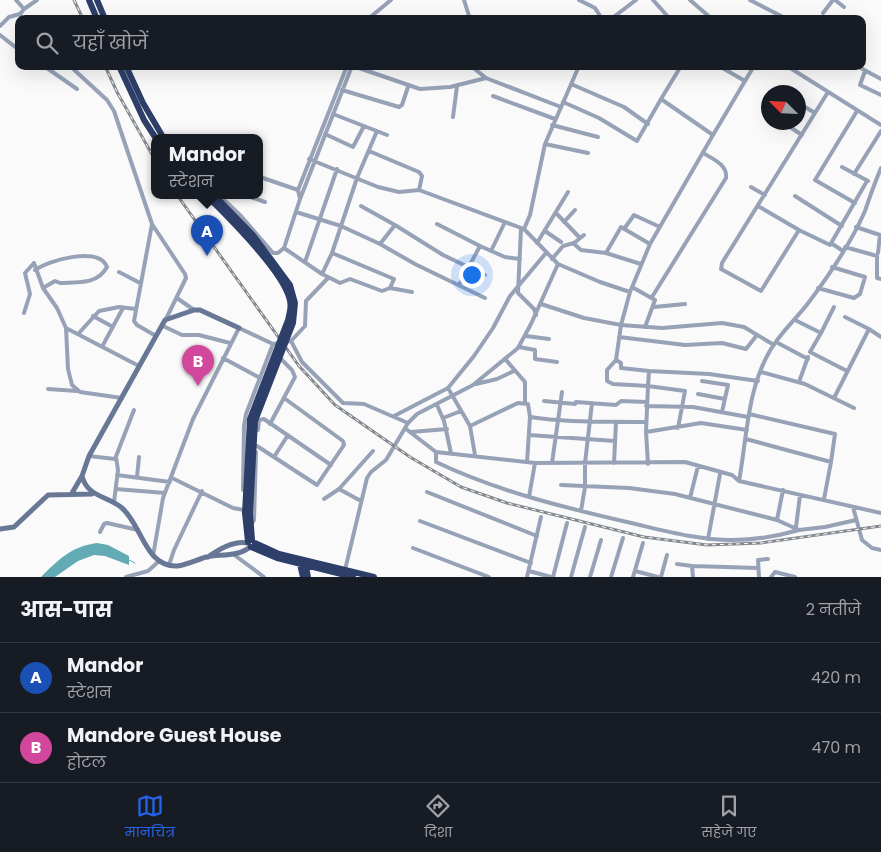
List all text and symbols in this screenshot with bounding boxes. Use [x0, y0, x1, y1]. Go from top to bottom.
search box [15, 15, 866, 70]
icon: search [33, 29, 61, 57]
text: यहाँ खोजें [73, 29, 148, 56]
north arrow [761, 85, 806, 130]
popup [151, 134, 263, 199]
text: Mandor [169, 141, 245, 168]
text: स्टेशन [169, 170, 213, 193]
pin: A [191, 215, 223, 256]
your location [459, 262, 485, 288]
pin: B [182, 345, 214, 386]
text: आस-पास [20, 595, 112, 624]
text: 2 नतीजे [806, 598, 861, 621]
text: Mandor [67, 652, 143, 679]
text: A [30, 666, 42, 689]
text: 420 m [811, 666, 861, 689]
text: स्टेशन [67, 681, 112, 704]
text: Mandore Guest House [67, 722, 281, 749]
text: B [31, 736, 41, 759]
text: 470 m [811, 736, 861, 759]
text: होटल [67, 751, 106, 774]
tab: मानचित्र [125, 792, 175, 843]
tab: दिशा [424, 792, 452, 843]
tab: सहेजे गए [702, 792, 756, 843]

